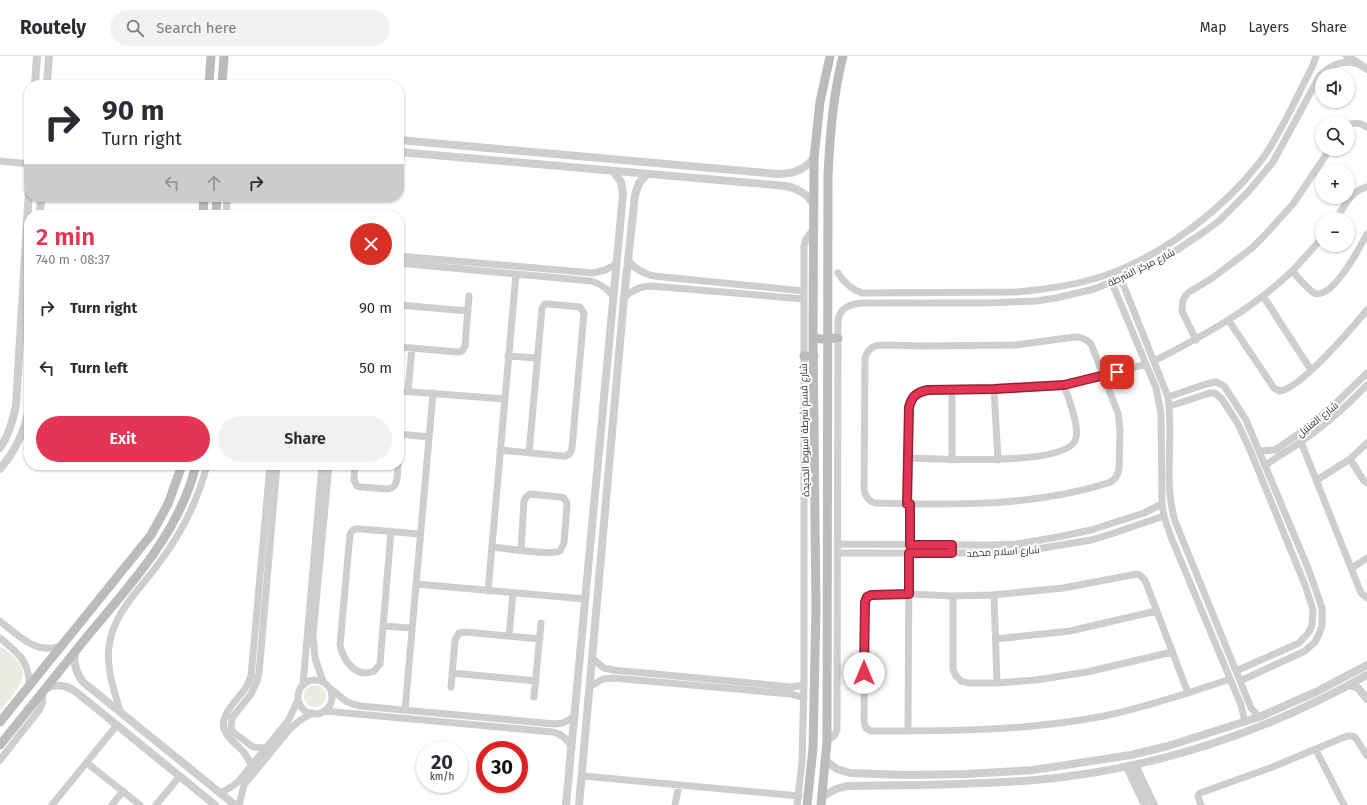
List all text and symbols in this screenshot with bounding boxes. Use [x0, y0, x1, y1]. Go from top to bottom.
search box [110, 10, 390, 46]
text: Routely [20, 16, 86, 39]
icon: search [124, 17, 146, 39]
text: Search here [156, 19, 236, 37]
text: Map [1200, 19, 1226, 36]
text: Layers [1248, 19, 1289, 36]
text: Share [1311, 19, 1347, 36]
map controls [1315, 68, 1355, 252]
button: sound [1315, 68, 1355, 108]
text: 90 m [102, 94, 164, 127]
icon: right [36, 96, 88, 148]
button: search [1315, 116, 1355, 156]
text: Turn right [102, 128, 182, 150]
button: + [1315, 164, 1355, 204]
icon: left [161, 172, 183, 194]
icon: ahead [203, 172, 225, 194]
icon: right [245, 172, 267, 194]
button: − [1315, 212, 1355, 252]
text: 2 min [36, 223, 95, 251]
button: close [350, 223, 392, 265]
street label: شارع مركز الشرطة [1106, 246, 1177, 289]
text: 740 m · 08:37 [36, 252, 110, 267]
icon: right [36, 297, 58, 319]
text: Turn right [70, 299, 137, 317]
text: 90 m [359, 299, 392, 317]
pin [1100, 355, 1134, 389]
icon: left [36, 357, 58, 379]
text: Turn left [70, 359, 128, 377]
text: 50 m [359, 359, 392, 377]
icon: arrive [1106, 361, 1128, 383]
street label: شارع قسم شرطة اسيوط الجديدة [798, 363, 813, 497]
street label: شارع العنتيل [1295, 399, 1341, 440]
button: Exit [36, 416, 210, 462]
button: Share [218, 416, 392, 462]
street label: شارع اسلام محمد [966, 544, 1040, 561]
position arrow [843, 652, 885, 694]
speed limit sign: 30 [476, 741, 528, 793]
text: 20 [431, 750, 453, 774]
text: km/h [430, 771, 454, 783]

